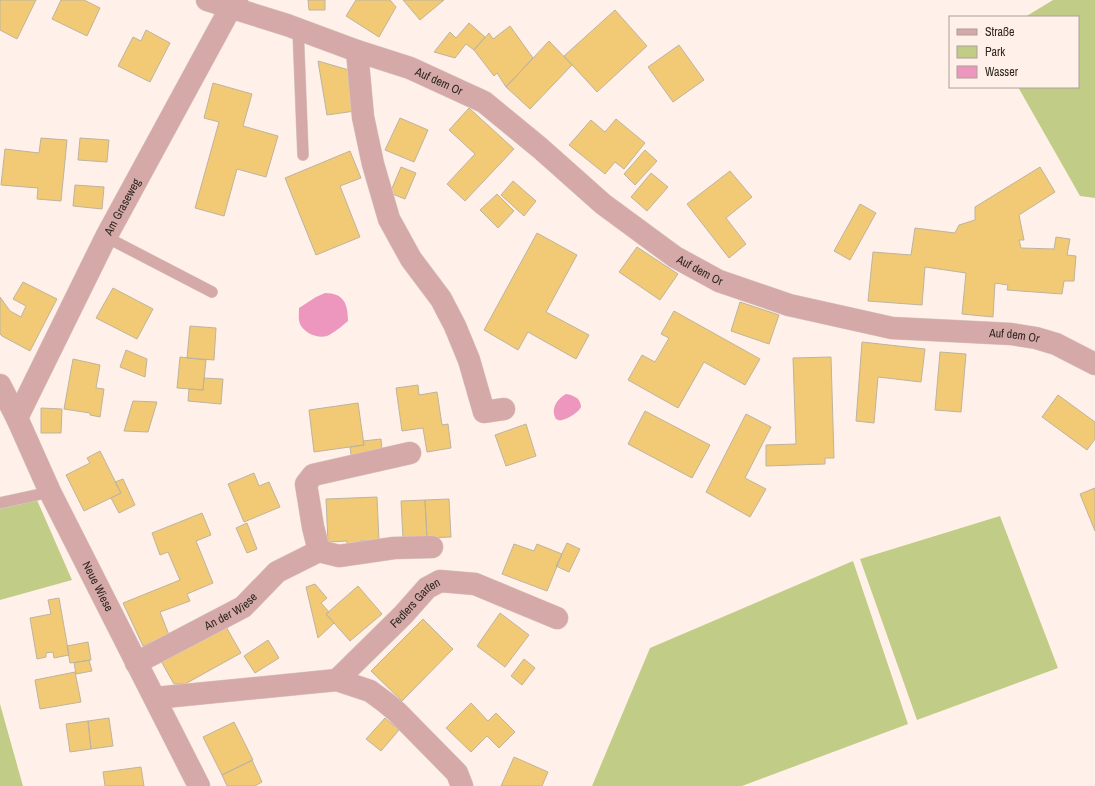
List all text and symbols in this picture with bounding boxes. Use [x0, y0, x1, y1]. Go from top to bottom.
legend [949, 16, 1079, 88]
text: Straße [985, 24, 1015, 40]
text: Park [985, 44, 1005, 60]
street label: Auf dem Or [412, 63, 466, 99]
text: Wasser [985, 64, 1019, 80]
street label: Am Graseweg [100, 175, 145, 239]
street label: Auf dem Or [673, 251, 725, 290]
street label: Auf dem Or [988, 325, 1042, 347]
street label: Neue Wiese [78, 559, 117, 614]
street label: Fedlers Garten [387, 574, 443, 631]
street label: An der Wiese [201, 589, 261, 634]

